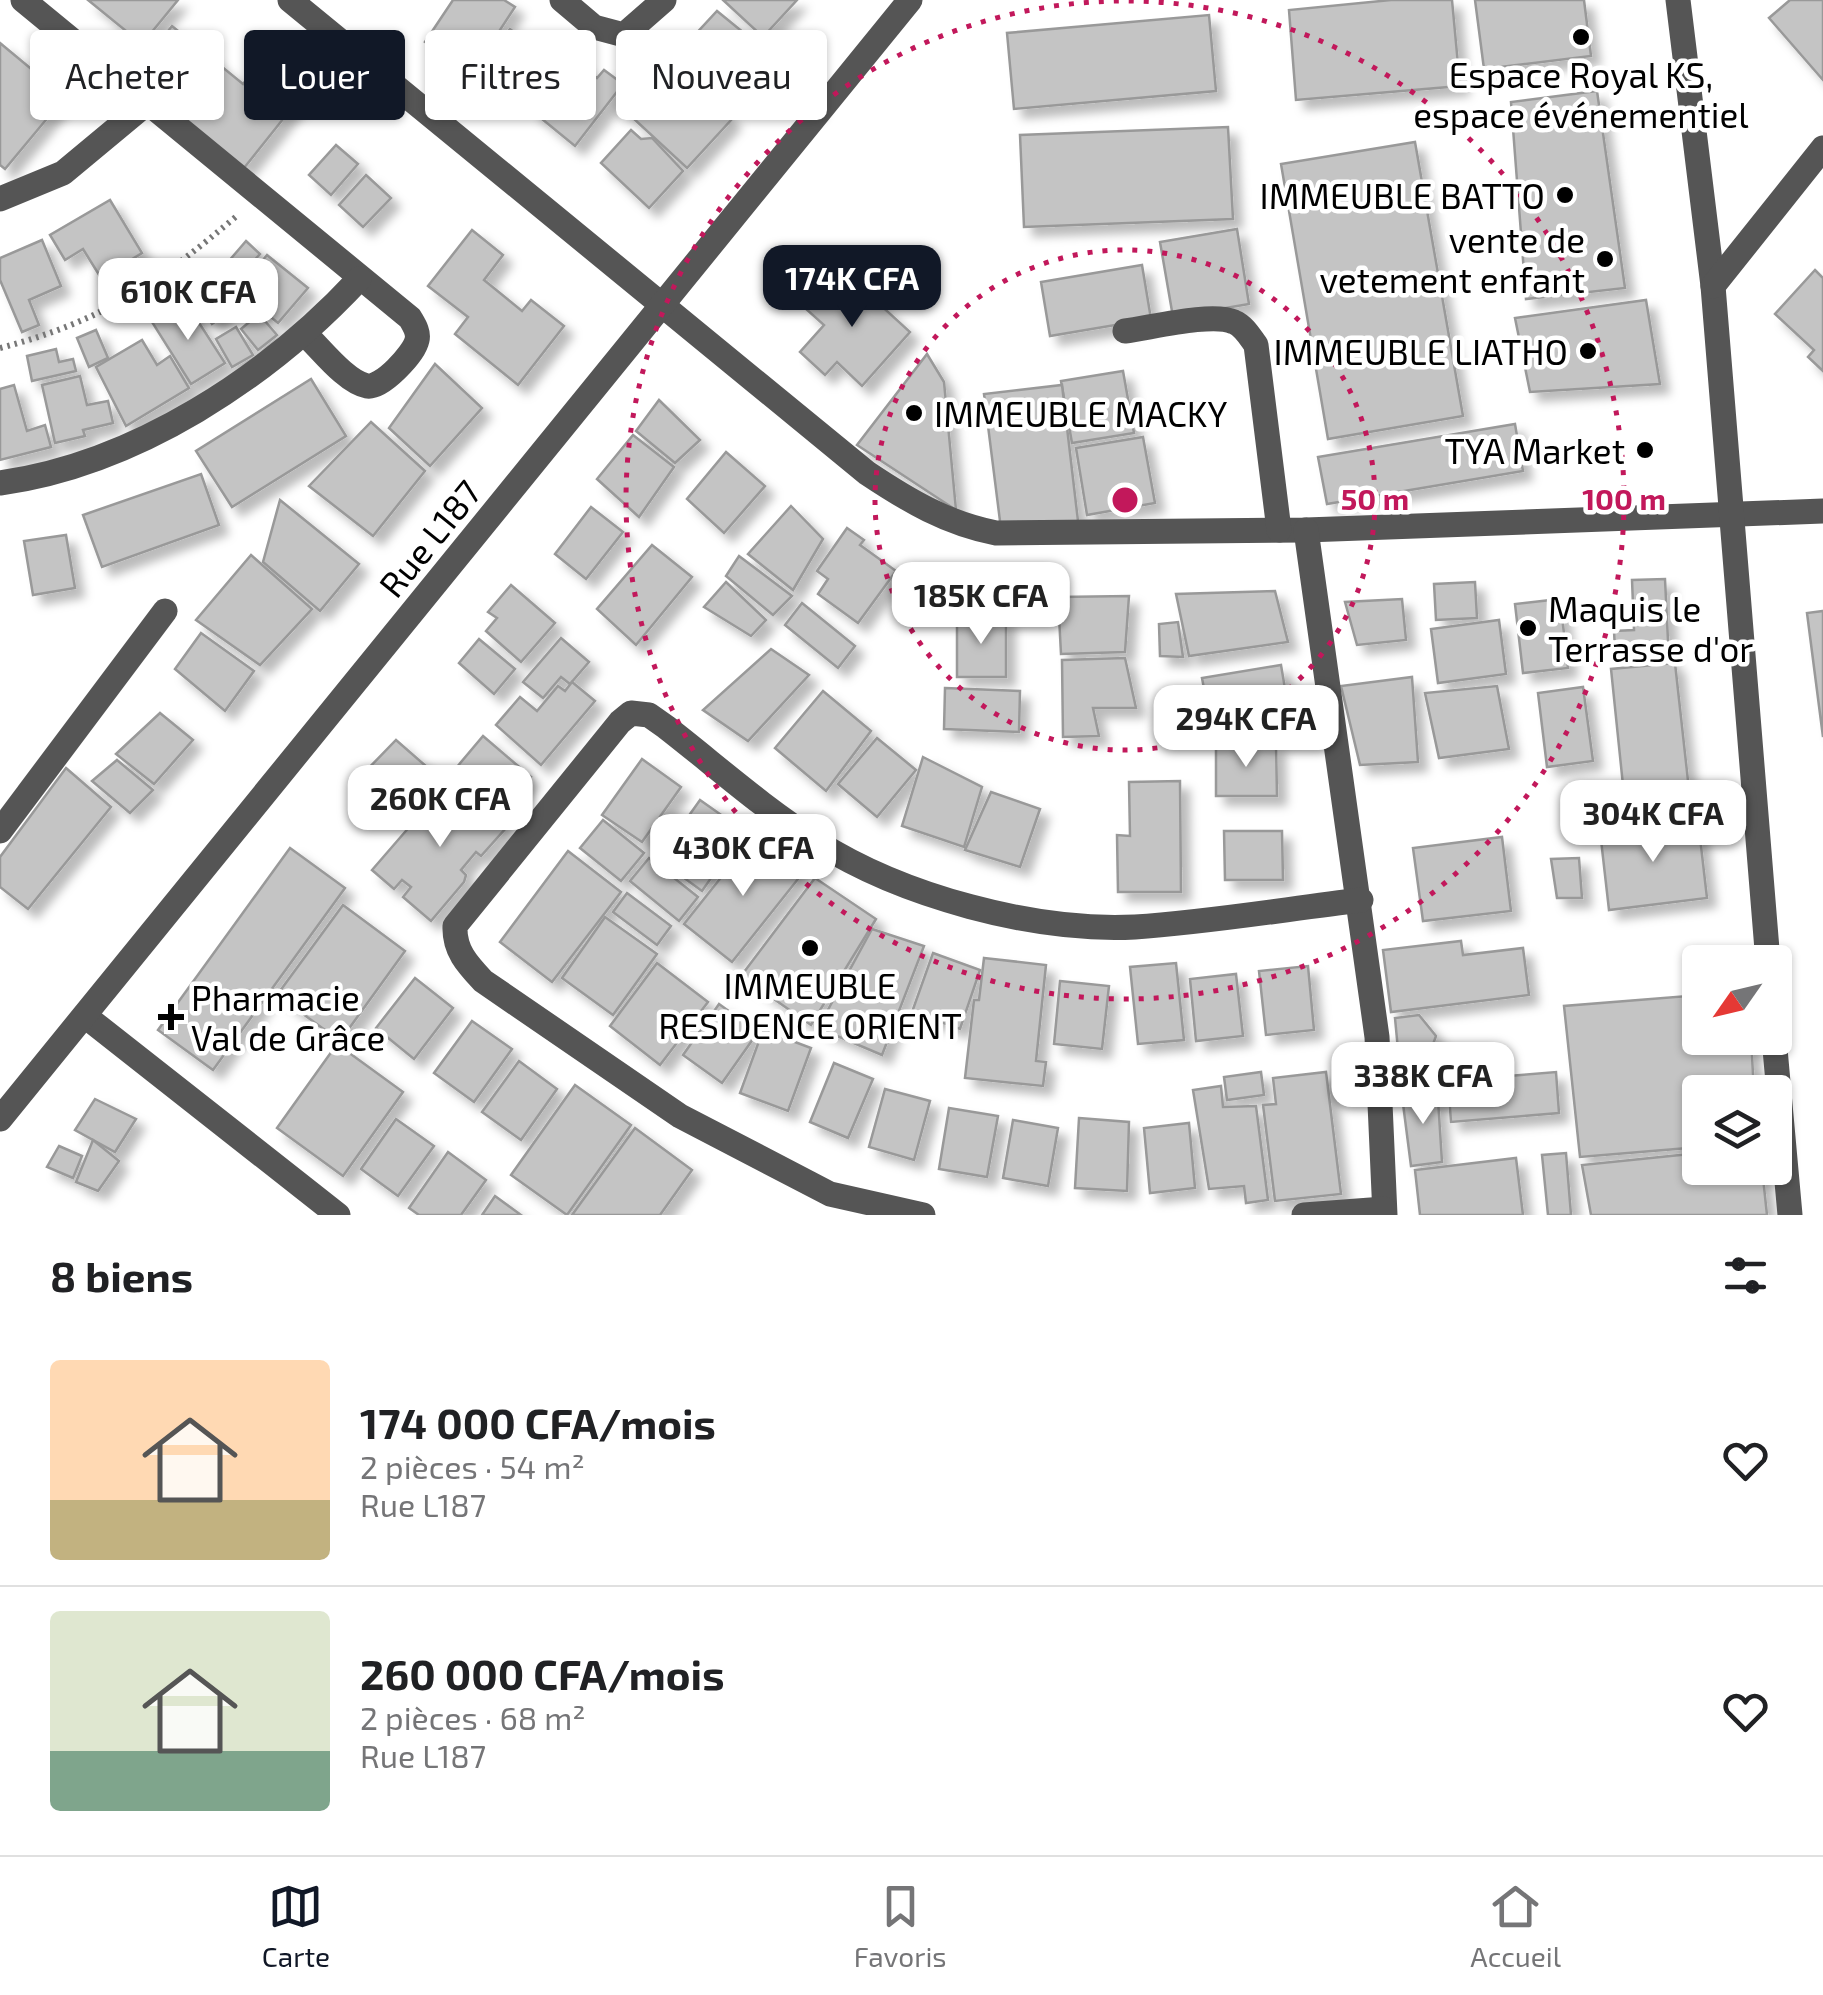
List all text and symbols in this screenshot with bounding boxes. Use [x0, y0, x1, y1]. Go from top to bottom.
marker: Espace Royal KS, espace événementiel [1570, 26, 1592, 48]
chip: Acheter [30, 30, 224, 120]
chip: Louer [244, 30, 405, 120]
chip: Filtres [425, 30, 596, 120]
chip: Nouveau [616, 30, 827, 120]
place label: Espace Royal KS, espace événementiel [1413, 53, 1749, 135]
place label: IMMEUBLE BATTO [1259, 174, 1545, 216]
marker: IMMEUBLE BATTO [1554, 184, 1576, 206]
place label: vente de vetement enfant [1319, 218, 1585, 300]
pin: 174K CFA [749, 245, 955, 330]
marker: vente de vetement enfant [1594, 248, 1616, 270]
pin: 610K CFA [85, 258, 291, 343]
text: 174K CFA [785, 258, 919, 296]
text: 610K CFA [120, 271, 256, 309]
place label: IMMEUBLE LIATHO [1273, 330, 1568, 372]
marker: IMMEUBLE LIATHO [1577, 340, 1599, 362]
place label: IMMEUBLE MACKY [934, 392, 1228, 434]
marker: IMMEUBLE MACKY [903, 402, 925, 424]
place label: TYA Market [1445, 429, 1625, 471]
marker: TYA Market [1634, 439, 1656, 461]
street label: Rue L187 [369, 471, 489, 605]
text: 50 m [1341, 480, 1409, 516]
text: 100 m [1582, 480, 1666, 516]
centre of rings [1107, 482, 1143, 518]
pin: 185K CFA [878, 562, 1084, 647]
text: 185K CFA [914, 575, 1048, 613]
place label: Maquis le Terrasse d'or [1548, 587, 1753, 669]
marker: Maquis le Terrasse d'or [1517, 617, 1539, 639]
pin: 294K CFA [1143, 685, 1349, 770]
text: 294K CFA [1176, 698, 1316, 736]
pin: 260K CFA [337, 765, 543, 850]
text: 260K CFA [370, 778, 510, 816]
pin: 304K CFA [1550, 780, 1756, 865]
text: 304K CFA [1582, 793, 1724, 831]
pin: 430K CFA [640, 814, 846, 899]
text: 430K CFA [672, 827, 814, 865]
marker: IMMEUBLE RESIDENCE ORIENT [799, 937, 821, 959]
north arrow [1682, 945, 1792, 1055]
map controls [1682, 945, 1792, 1185]
place label: IMMEUBLE RESIDENCE ORIENT [658, 964, 962, 1046]
place label: Pharmacie Val de Grâce [191, 976, 385, 1058]
marker: Pharmacie Val de Grâce [160, 1006, 182, 1028]
pin: 338K CFA [1320, 1042, 1526, 1127]
text: 338K CFA [1353, 1055, 1493, 1093]
button: layers [1682, 1075, 1792, 1185]
icon: filters [1718, 1248, 1773, 1303]
text: 8 biens [50, 1250, 193, 1300]
text: 174 000 CFA/mois [360, 1397, 716, 1447]
icon: home [130, 1400, 250, 1520]
icon: heart [1718, 1433, 1773, 1488]
text: 2 pièces · 54 m² [360, 1447, 585, 1485]
text: Rue L187 [360, 1485, 486, 1523]
text: 260 000 CFA/mois [360, 1648, 724, 1698]
icon: home [130, 1651, 250, 1771]
icon: heart [1718, 1684, 1773, 1739]
text: 2 pièces · 68 m² [360, 1698, 586, 1736]
text: Rue L187 [360, 1736, 486, 1774]
tab: Carte [262, 1879, 330, 1973]
tab: Favoris [854, 1879, 947, 1973]
tab: Accueil [1470, 1879, 1561, 1973]

